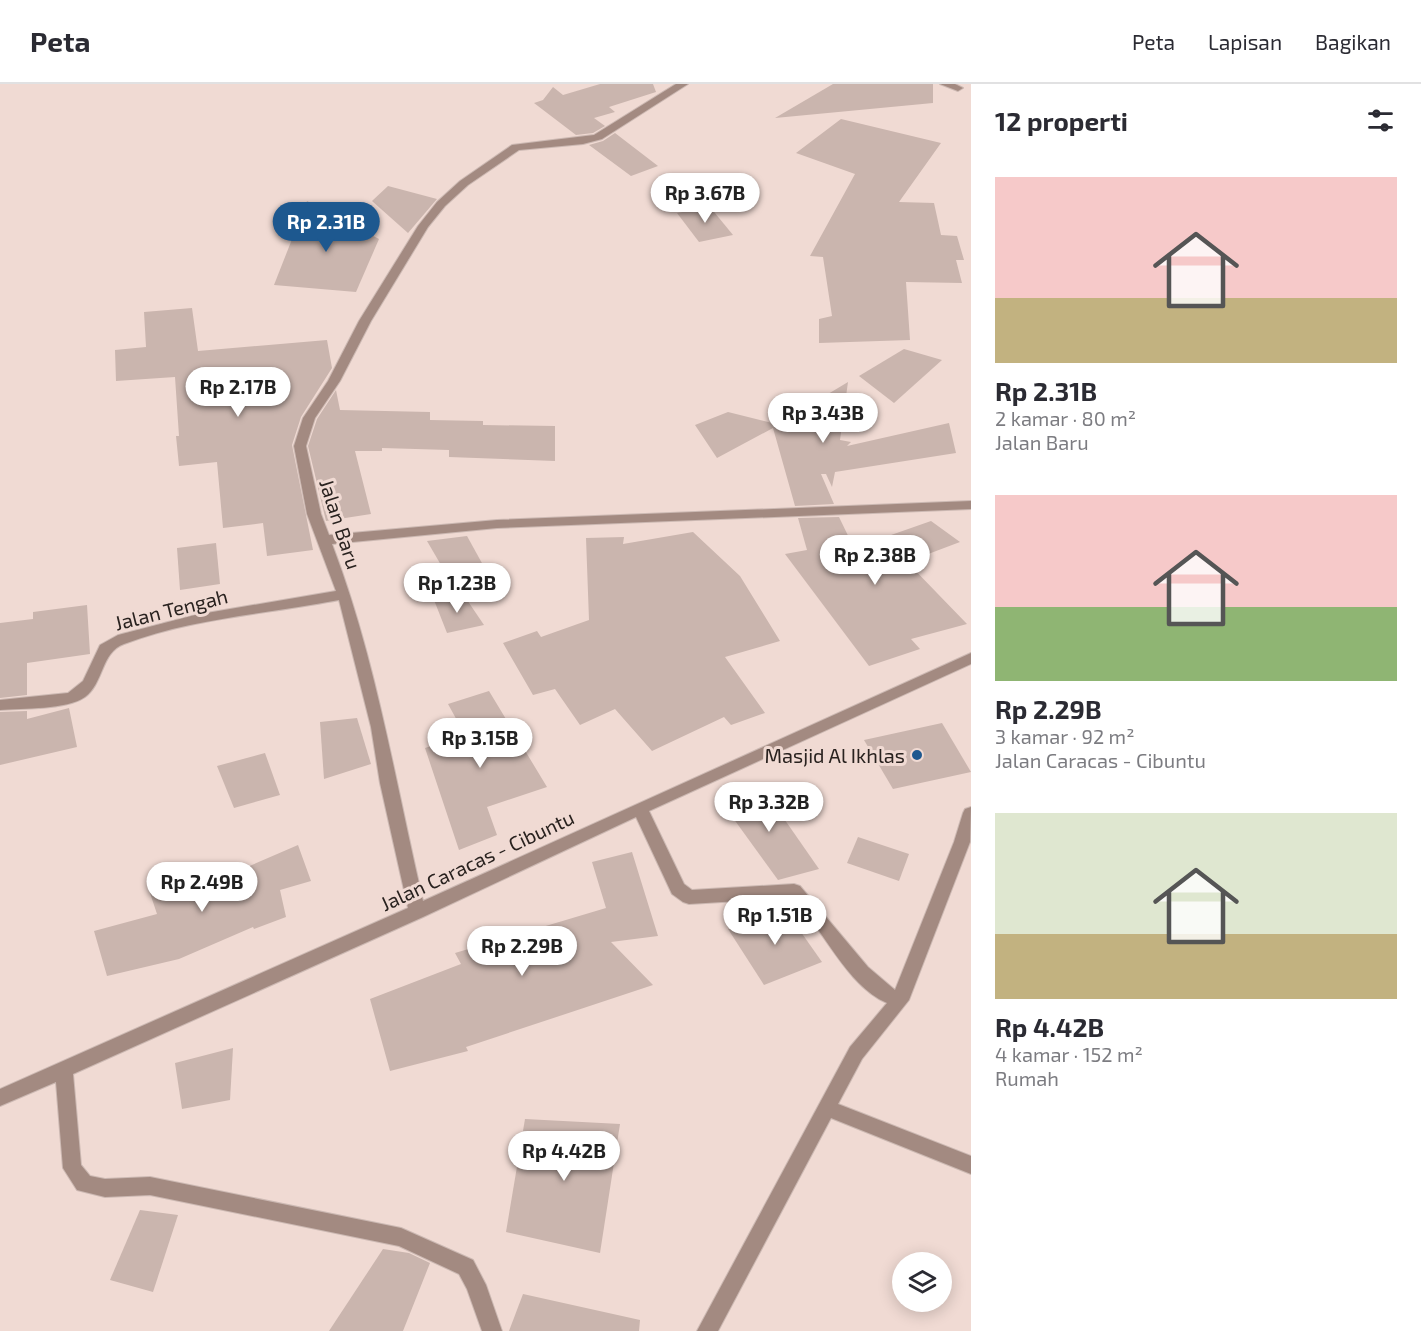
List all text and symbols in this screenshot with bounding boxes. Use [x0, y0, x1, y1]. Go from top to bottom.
text: Peta [30, 24, 90, 58]
text: Peta [1132, 29, 1175, 54]
text: Lapisan [1208, 29, 1282, 54]
text: Bagikan [1315, 29, 1391, 54]
icon: filters [1364, 104, 1397, 137]
text: 12 properti [995, 105, 1128, 136]
pin: Rp 3.67B [643, 173, 767, 224]
text: Rp 3.67B [665, 180, 745, 204]
pin: Rp 2.31B [264, 202, 388, 253]
text: Rp 2.31B [287, 209, 365, 233]
icon: home [1142, 216, 1250, 324]
pin: Rp 2.17B [176, 367, 300, 418]
text: Rp 2.17B [200, 374, 276, 398]
text: Rp 2.31B [995, 375, 1097, 406]
pin: Rp 3.43B [761, 393, 885, 444]
text: Rp 3.43B [782, 400, 864, 424]
text: 2 kamar · 80 m² [995, 406, 1136, 430]
text: Jalan Baru [995, 430, 1089, 454]
street label: Jalan Baru [315, 476, 367, 572]
icon: home [1142, 534, 1250, 642]
pin: Rp 2.38B [813, 535, 937, 586]
text: Rp 2.38B [834, 542, 916, 566]
pin: Rp 1.23B [395, 563, 519, 614]
text: Rp 1.23B [418, 570, 496, 594]
street label: Jalan Tengah [112, 583, 230, 635]
text: Rp 2.29B [995, 693, 1102, 724]
pin: Rp 3.15B [418, 718, 542, 769]
text: 3 kamar · 92 m² [995, 724, 1134, 748]
text: Rp 3.15B [441, 725, 519, 749]
place label: Masjid Al Ikhlas [764, 743, 905, 767]
marker: Masjid Al Ikhlas [910, 748, 924, 762]
text: Jalan Caracas - Cibuntu [995, 748, 1206, 772]
pin: Rp 3.32B [707, 782, 831, 833]
text: Rp 3.32B [728, 789, 810, 813]
street label: Jalan Caracas - Cibuntu [376, 805, 578, 915]
icon: home [1142, 852, 1250, 960]
pin: Rp 2.49B [140, 862, 264, 913]
text: Rp 2.49B [160, 869, 244, 893]
pin: Rp 1.51B [713, 895, 837, 946]
text: Rp 1.51B [737, 902, 813, 926]
pin: Rp 2.29B [460, 926, 584, 977]
text: Rp 2.29B [481, 933, 563, 957]
text: Rp 4.42B [995, 1011, 1104, 1042]
text: 4 kamar · 152 m² [995, 1042, 1143, 1066]
text: Rumah [995, 1066, 1059, 1090]
pin: Rp 4.42B [502, 1131, 626, 1182]
text: Rp 4.42B [522, 1138, 606, 1162]
map controls [892, 1252, 952, 1312]
button: layers [892, 1252, 952, 1312]

